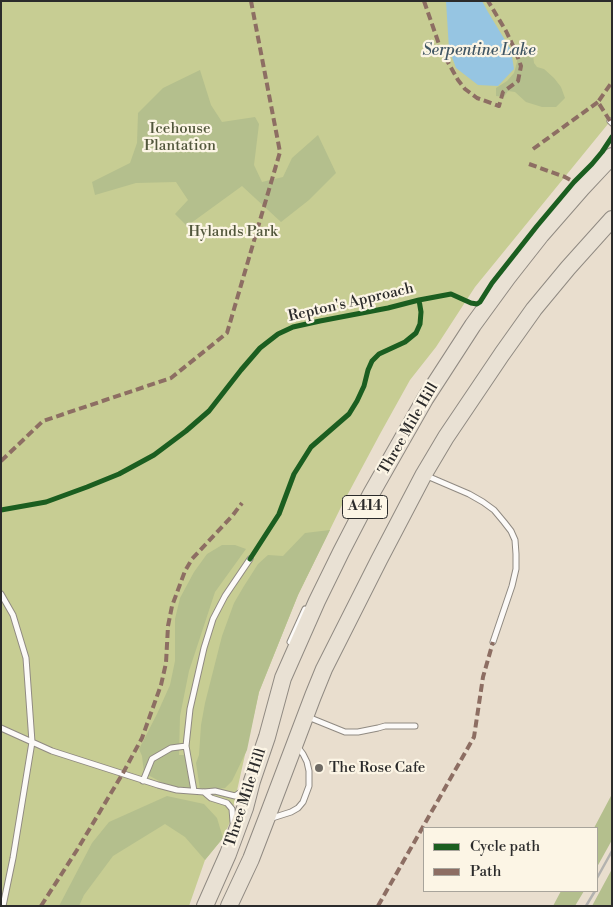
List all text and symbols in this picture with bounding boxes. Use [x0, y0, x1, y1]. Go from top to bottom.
water label: Serpentine Lake [422, 41, 536, 61]
park label: Icehouse Plantation [144, 120, 216, 155]
park label: Hylands Park [188, 223, 278, 241]
street label: Repton's Approach [286, 280, 416, 326]
street label: Three Mile Hill [375, 380, 443, 478]
road number: A414 [342, 496, 388, 518]
street label: Three Mile Hill [222, 746, 270, 850]
place label: The Rose Cafe [329, 759, 425, 777]
marker: The Rose Cafe [313, 762, 325, 774]
legend [423, 827, 598, 892]
text: Cycle path [470, 837, 540, 856]
text: Path [470, 862, 502, 881]

